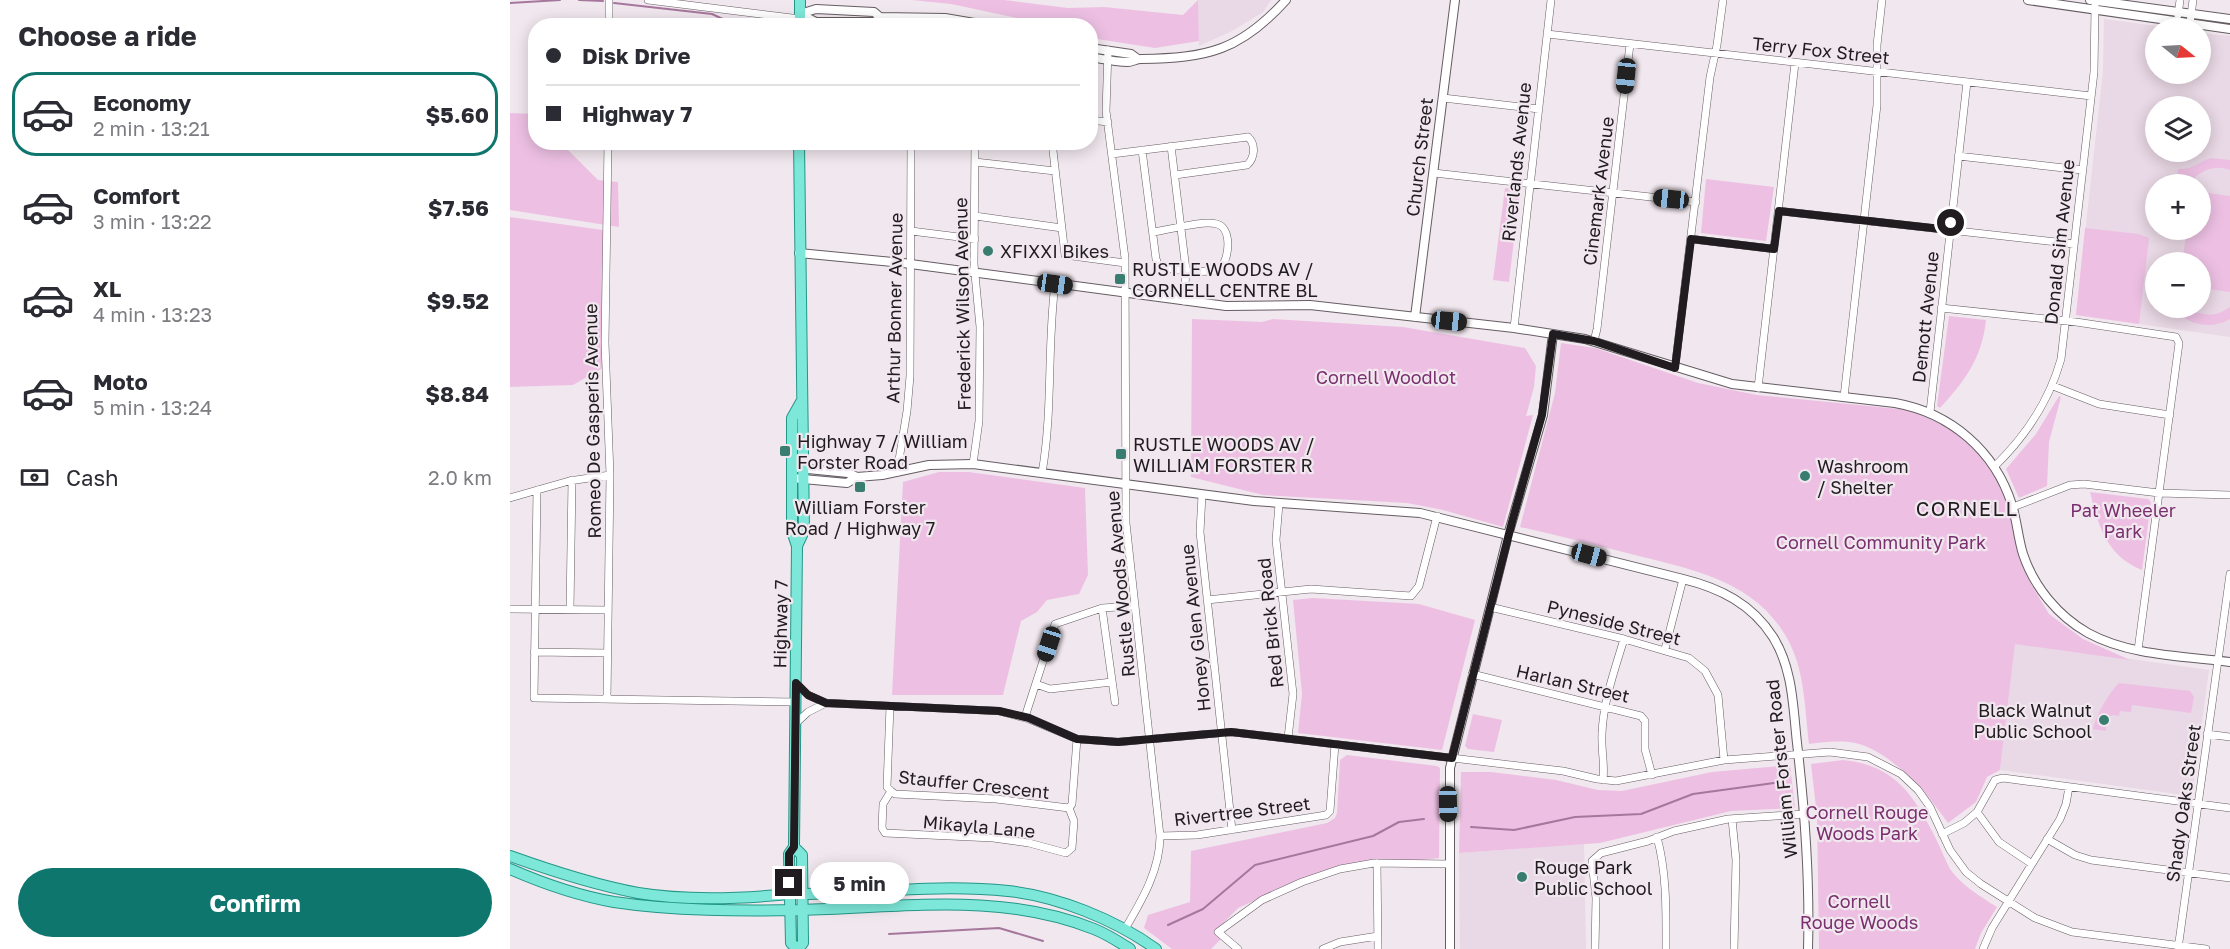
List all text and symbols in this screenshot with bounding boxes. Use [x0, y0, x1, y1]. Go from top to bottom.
north arrow [2145, 18, 2211, 84]
map controls [2145, 18, 2211, 318]
text: Choose a ride [18, 20, 197, 52]
street label: Terry Fox Street [1751, 32, 1891, 68]
text: Disk Drive [582, 42, 690, 69]
car [1615, 57, 1637, 95]
street label: Riverlands Avenue [1497, 81, 1535, 243]
icon: car [21, 87, 75, 141]
text: Economy [93, 89, 191, 116]
street label: Church Street [1401, 96, 1437, 218]
button: layers [2145, 96, 2211, 162]
text: Highway 7 [582, 100, 692, 127]
text: $5.60 [426, 101, 489, 128]
street label: Cinemark Avenue [1578, 115, 1618, 267]
text: 2 min · 13:21 [93, 116, 210, 140]
street label: Donald Sim Avenue [2039, 158, 2079, 326]
button: + [2145, 174, 2211, 240]
icon: car [21, 180, 75, 234]
text: Comfort [93, 182, 180, 209]
car [1652, 188, 1690, 210]
text: $7.56 [428, 194, 489, 221]
street label: Frederick Wilson Avenue [949, 197, 975, 411]
text: 3 min · 13:22 [93, 209, 212, 233]
route start [1937, 209, 1964, 236]
street label: Arthur Bonner Avenue [881, 213, 907, 403]
place label: XFIXXI Bikes [1000, 240, 1109, 262]
marker: XFIXXI Bikes [981, 244, 995, 258]
street label: Demott Avenue [1907, 250, 1943, 384]
button: − [2145, 252, 2211, 318]
place label: RUSTLE WOODS AV / CORNELL CENTRE BL [1132, 258, 1318, 301]
marker: RUSTLE WOODS AV / CORNELL CENTRE BL [1113, 272, 1127, 286]
icon: car [21, 273, 75, 327]
car [1036, 273, 1074, 295]
text: XL [93, 275, 121, 302]
text: $9.52 [426, 287, 489, 314]
text: 4 min · 13:23 [93, 302, 212, 326]
street label: Romeo De Gasperis Avenue [579, 303, 605, 539]
car [1430, 310, 1468, 332]
icon: car [21, 366, 75, 420]
park label: Cornell Woodlot [1316, 366, 1456, 388]
text: Moto [93, 368, 148, 395]
text: $8.84 [425, 380, 489, 407]
text: 5 min · 13:24 [93, 395, 212, 419]
place label: Highway 7 / William Forster Road [797, 430, 968, 473]
place label: RUSTLE WOODS AV / WILLIAM FORSTER R [1133, 433, 1314, 476]
marker: Highway 7 / William Forster Road [778, 444, 792, 458]
marker: RUSTLE WOODS AV / WILLIAM FORSTER R [1114, 447, 1128, 461]
place label: Washroom / Shelter [1817, 455, 1909, 498]
icon: cash [18, 461, 51, 494]
text: Cash [66, 464, 119, 491]
text: 2.0 km [428, 465, 492, 489]
marker: Washroom / Shelter [1798, 469, 1812, 483]
marker: William Forster Road / Highway 7 [853, 480, 867, 494]
street label: Rustle Woods Avenue [1101, 490, 1139, 678]
place label: William Forster Road / Highway 7 [785, 496, 935, 539]
district label: CORNELL [1916, 496, 2018, 520]
park label: Pat Wheeler Park [2070, 499, 2176, 542]
park label: Cornell Community Park [1776, 531, 1986, 553]
car [1569, 542, 1609, 568]
street label: Honey Glen Avenue [1175, 543, 1215, 713]
street label: Red Brick Road [1252, 557, 1288, 689]
street label: Highway 7 [768, 580, 792, 668]
street label: Pyneside Street [1545, 595, 1683, 649]
car [1035, 624, 1063, 664]
street label: Harlan Street [1514, 659, 1632, 707]
street label: William Forster Road [1761, 678, 1801, 860]
place label: Black Walnut Public School [1974, 699, 2092, 742]
marker: Black Walnut Public School [2097, 713, 2111, 727]
street label: Shady Oaks Street [2161, 723, 2205, 883]
street label: Stauffer Crescent [897, 765, 1051, 803]
car [1439, 786, 1457, 822]
street label: Rivertree Street [1173, 792, 1311, 830]
park label: Cornell Rouge Woods Park [1806, 801, 1928, 844]
street label: Mikayla Lane [922, 810, 1036, 842]
place label: Rouge Park Public School [1534, 856, 1653, 899]
callout: 5 min [810, 862, 909, 904]
button: Confirm [18, 868, 492, 937]
route end [775, 869, 802, 896]
marker: Rouge Park Public School [1515, 870, 1529, 884]
text: 5 min [833, 871, 886, 895]
park label: Cornell Rouge Woods [1800, 890, 1918, 933]

